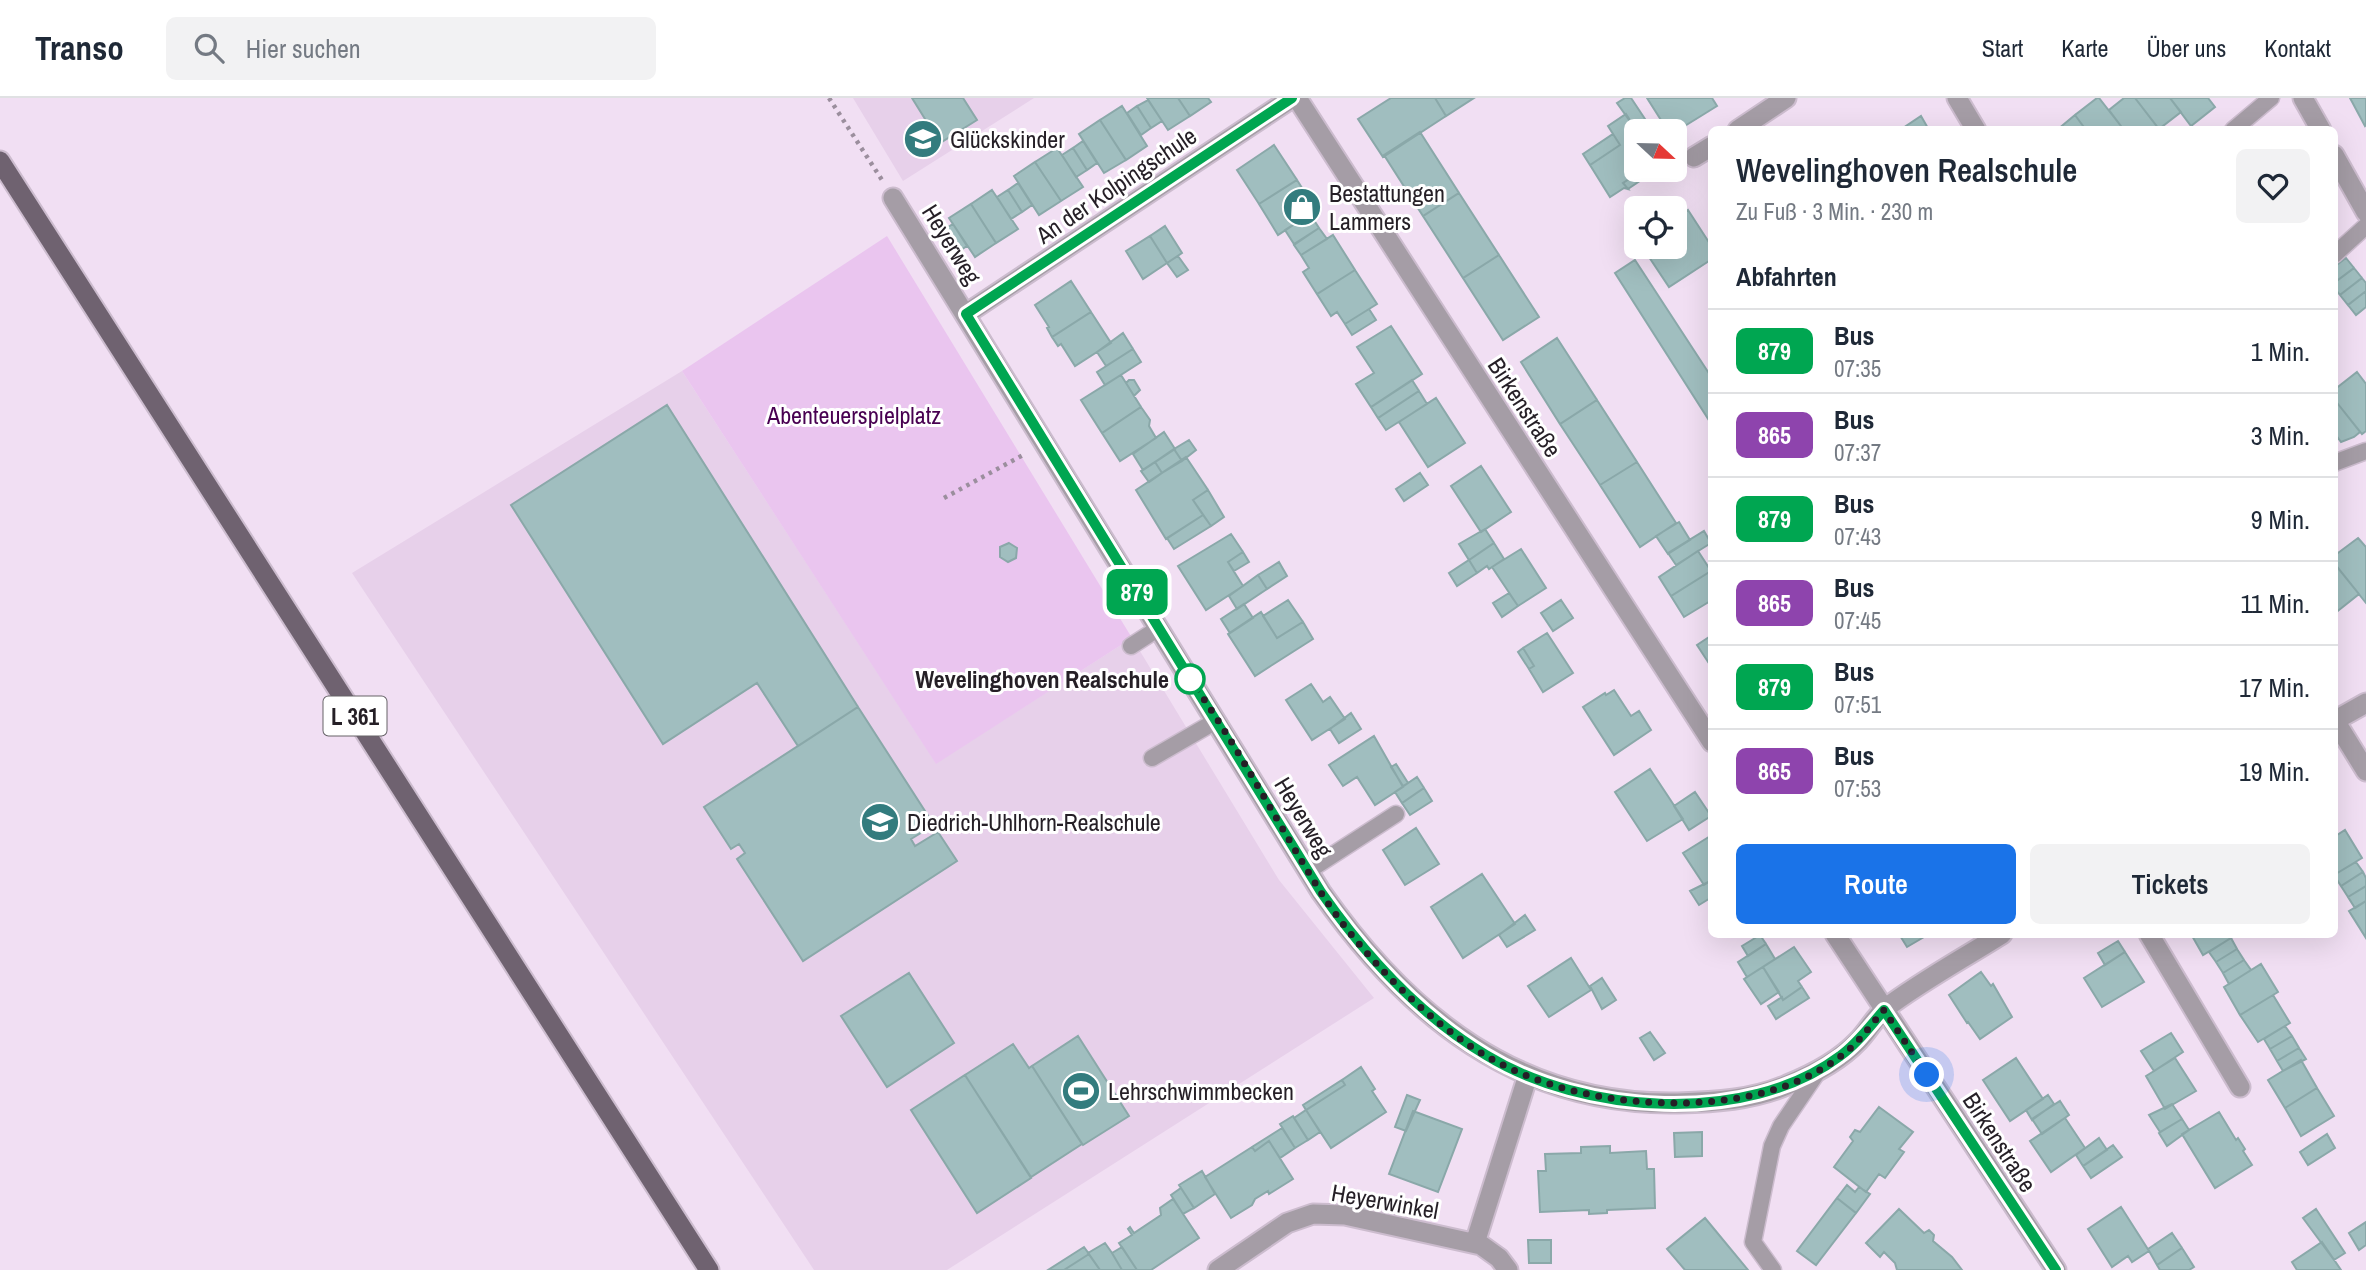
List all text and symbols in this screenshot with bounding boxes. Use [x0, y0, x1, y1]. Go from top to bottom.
search box [166, 17, 656, 80]
text: Transo [35, 26, 124, 70]
icon: search [190, 29, 228, 67]
text: Hier suchen [246, 31, 361, 66]
text: Start [1982, 32, 2023, 64]
text: Karte [2061, 32, 2108, 64]
text: Über uns [2146, 32, 2226, 64]
text: Kontakt [2264, 32, 2331, 64]
school or university icon: Glückskinder [902, 118, 944, 160]
street label: An der Kolpingschule [1029, 119, 1203, 251]
north arrow [1624, 119, 1687, 182]
map controls [1624, 119, 1687, 259]
place label: Glückskinder [950, 123, 1065, 155]
text: Wevelinghoven Realschule [1736, 148, 2077, 192]
button: heart [2236, 149, 2310, 223]
place label: Bestattungen Lammers [1329, 177, 1445, 237]
shop icon: Bestattungen Lammers [1281, 186, 1323, 228]
button: locate [1624, 196, 1687, 259]
text: Zu Fuß · 3 Min. · 230 m [1736, 196, 1933, 227]
street label: Heyerweg [915, 198, 989, 290]
text: Abfahrten [1736, 259, 1837, 294]
text: Bus [1834, 318, 1874, 353]
text: 1 Min. [2251, 334, 2310, 369]
text: 879 [1758, 335, 1791, 367]
street label: Birkenstraße [1481, 351, 1569, 463]
text: 07:35 [1834, 353, 1881, 384]
park label: Abenteuerspielplatz [766, 399, 941, 431]
text: Bus [1834, 402, 1874, 437]
text: 3 Min. [2251, 418, 2310, 453]
text: 865 [1758, 419, 1791, 451]
text: 07:37 [1834, 437, 1881, 468]
text: Bus [1834, 486, 1874, 521]
text: 9 Min. [2251, 502, 2310, 537]
text: 879 [1758, 503, 1791, 535]
text: 07:43 [1834, 521, 1881, 552]
line badge: 879 [1097, 569, 1177, 615]
text: Bus [1834, 570, 1874, 605]
text: 879 [1121, 576, 1153, 608]
text: 11 Min. [2240, 586, 2310, 621]
text: 865 [1758, 587, 1791, 619]
text: 07:45 [1834, 605, 1881, 636]
text: Bus [1834, 654, 1874, 689]
place label: Wevelinghoven Realschule [916, 663, 1169, 695]
marker: Wevelinghoven Realschule [1175, 664, 1205, 694]
text: 17 Min. [2239, 670, 2310, 705]
text: 879 [1758, 671, 1791, 703]
text: 07:51 [1834, 689, 1881, 720]
road number: L 361 [324, 696, 386, 736]
text: Bus [1834, 738, 1874, 773]
text: 19 Min. [2239, 754, 2310, 789]
text: 865 [1758, 755, 1791, 787]
street label: Heyerweg [1267, 771, 1341, 863]
text: 07:53 [1834, 773, 1881, 804]
school or university icon: Diedrich-Uhlhorn-Realschule [859, 801, 901, 843]
place label: Diedrich-Uhlhorn-Realschule [907, 806, 1161, 838]
button: Route [1736, 844, 2016, 924]
button: Tickets [2030, 844, 2310, 924]
your location [1909, 1057, 1944, 1092]
sports icon: Lehrschwimmbecken [1060, 1070, 1102, 1112]
place label: Lehrschwimmbecken [1108, 1075, 1294, 1107]
street label: Birkenstraße [1956, 1086, 2044, 1198]
street label: Heyerwinkel [1329, 1176, 1441, 1226]

